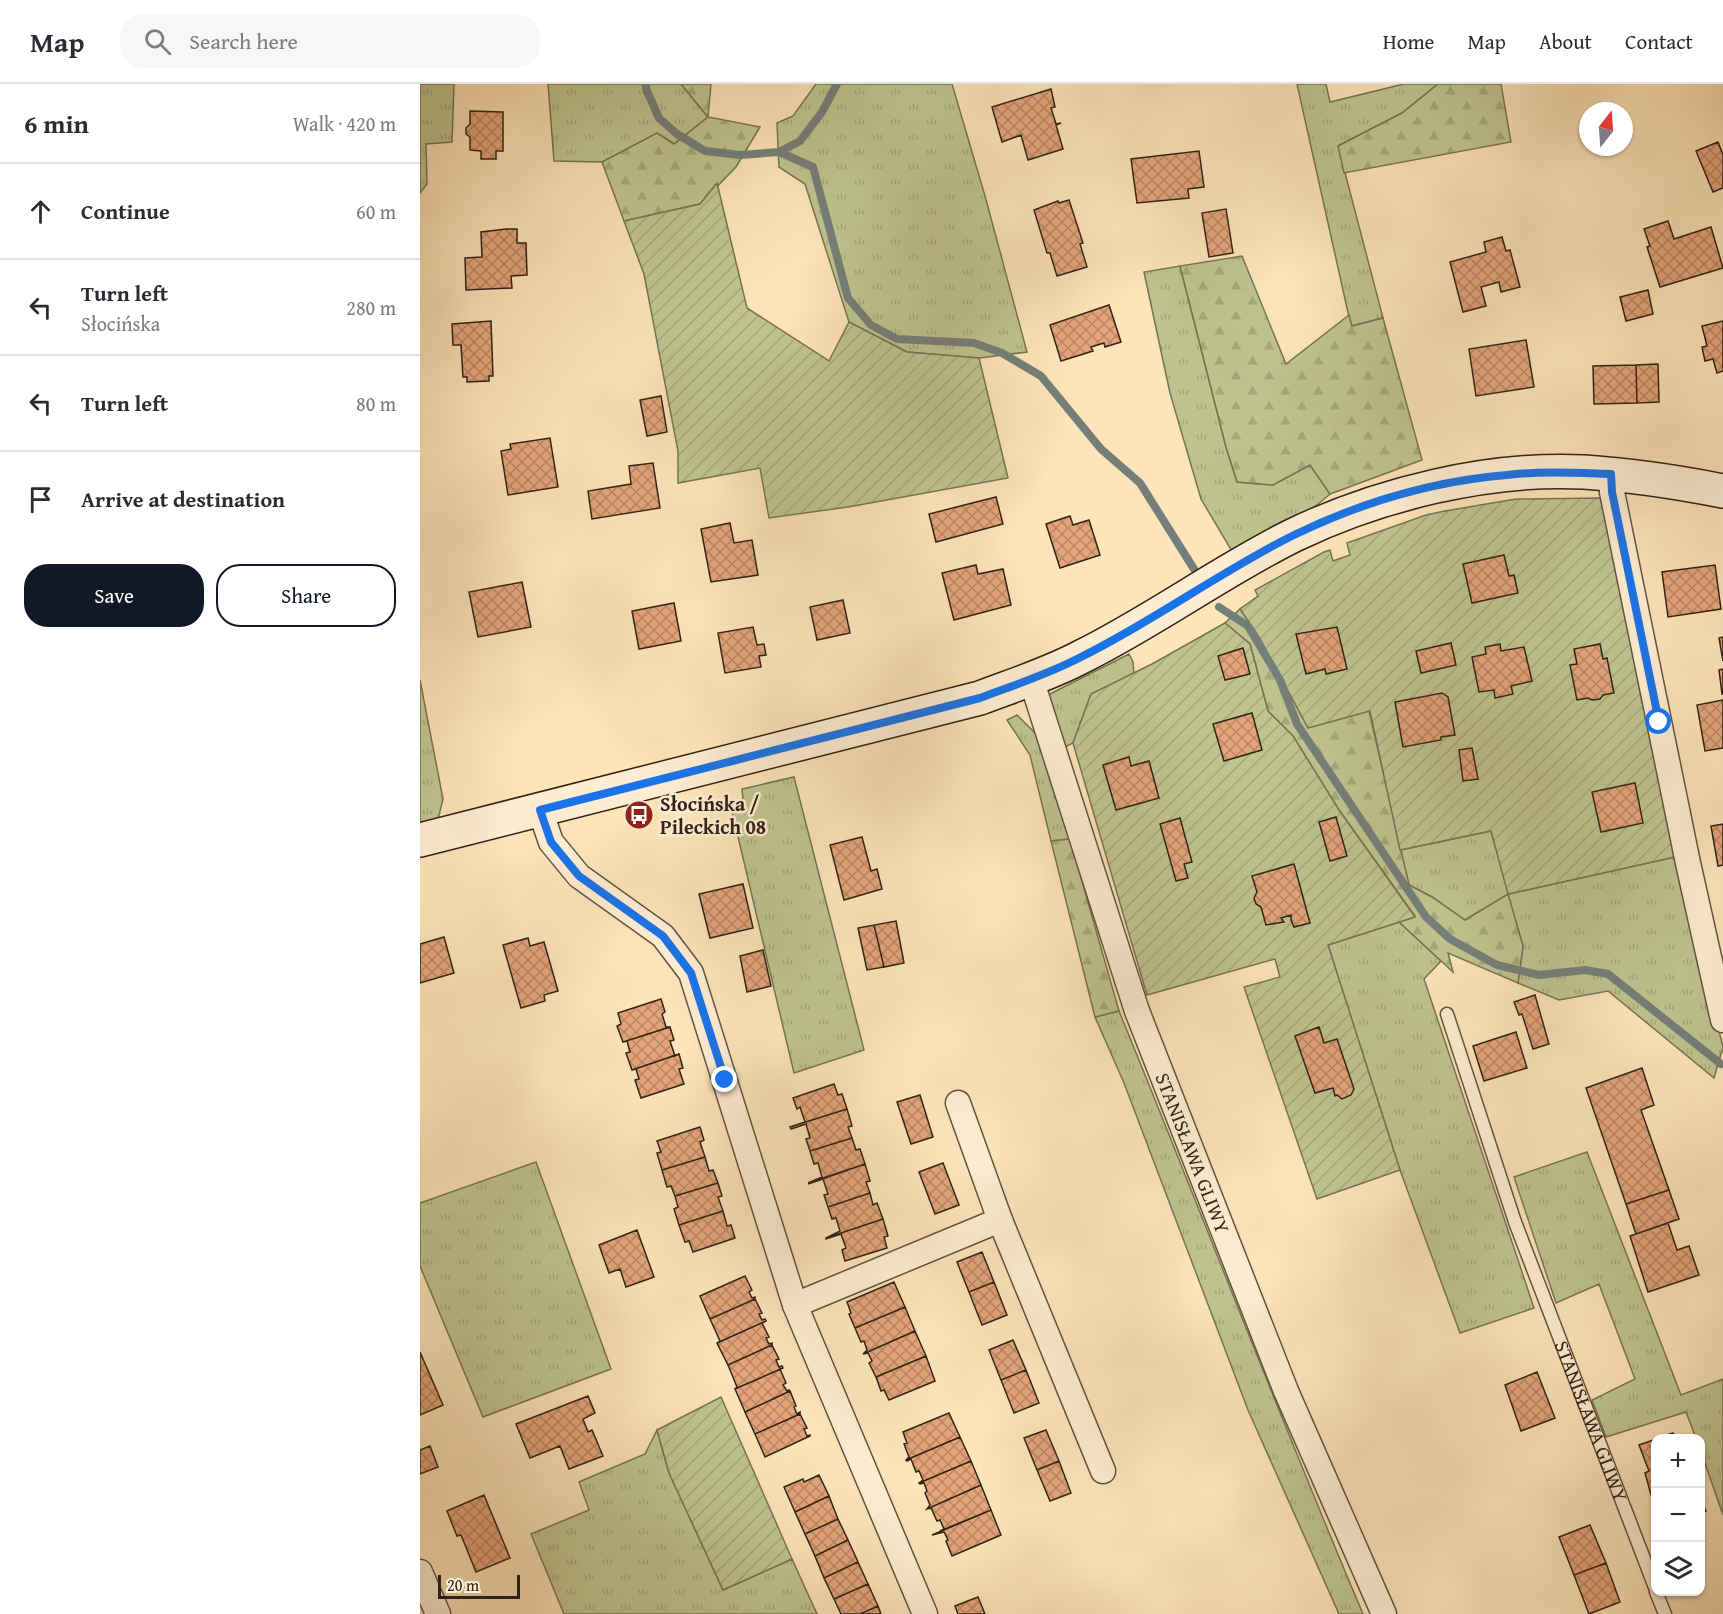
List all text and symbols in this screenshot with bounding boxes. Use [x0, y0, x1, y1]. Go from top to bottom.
search box [120, 14, 540, 68]
text: Map [30, 21, 84, 62]
icon: search [141, 25, 174, 58]
text: Search here [189, 25, 298, 57]
text: Home [1383, 26, 1434, 57]
text: Map [1467, 26, 1506, 57]
text: About [1539, 26, 1592, 57]
text: Contact [1625, 26, 1693, 57]
north arrow [1579, 102, 1633, 156]
text: 6 min [24, 104, 89, 143]
text: Walk · 420 m [293, 109, 396, 138]
icon: ahead [24, 195, 57, 228]
text: Continue [81, 195, 170, 227]
text: 60 m [356, 197, 396, 226]
text: Turn left [81, 277, 168, 309]
icon: left [24, 291, 57, 324]
text: 280 m [346, 293, 396, 322]
text: Słocińska [81, 309, 160, 338]
icon: left [24, 387, 57, 420]
text: Turn left [81, 387, 168, 419]
text: 80 m [356, 389, 396, 418]
icon: arrive [24, 483, 57, 516]
text: Arrive at destination [81, 483, 285, 515]
button: Save [24, 564, 204, 627]
button: Share [216, 564, 396, 627]
route start [1645, 708, 1671, 734]
place label: Słocińska / Pileckich 08 [660, 789, 766, 841]
bus stop icon: Słocińska / Pileckich 08 [623, 799, 655, 831]
route end [711, 1066, 737, 1092]
street label: STANISŁAWA GLIWY [1149, 1068, 1238, 1237]
street label: STANISŁAWA GLIWY [1548, 1336, 1636, 1506]
map controls [1651, 1434, 1705, 1596]
button: + [1651, 1434, 1705, 1488]
button: − [1651, 1488, 1705, 1542]
button: layers [1651, 1542, 1705, 1596]
scale bar [438, 1572, 520, 1600]
text: 20 m [447, 1573, 479, 1597]

